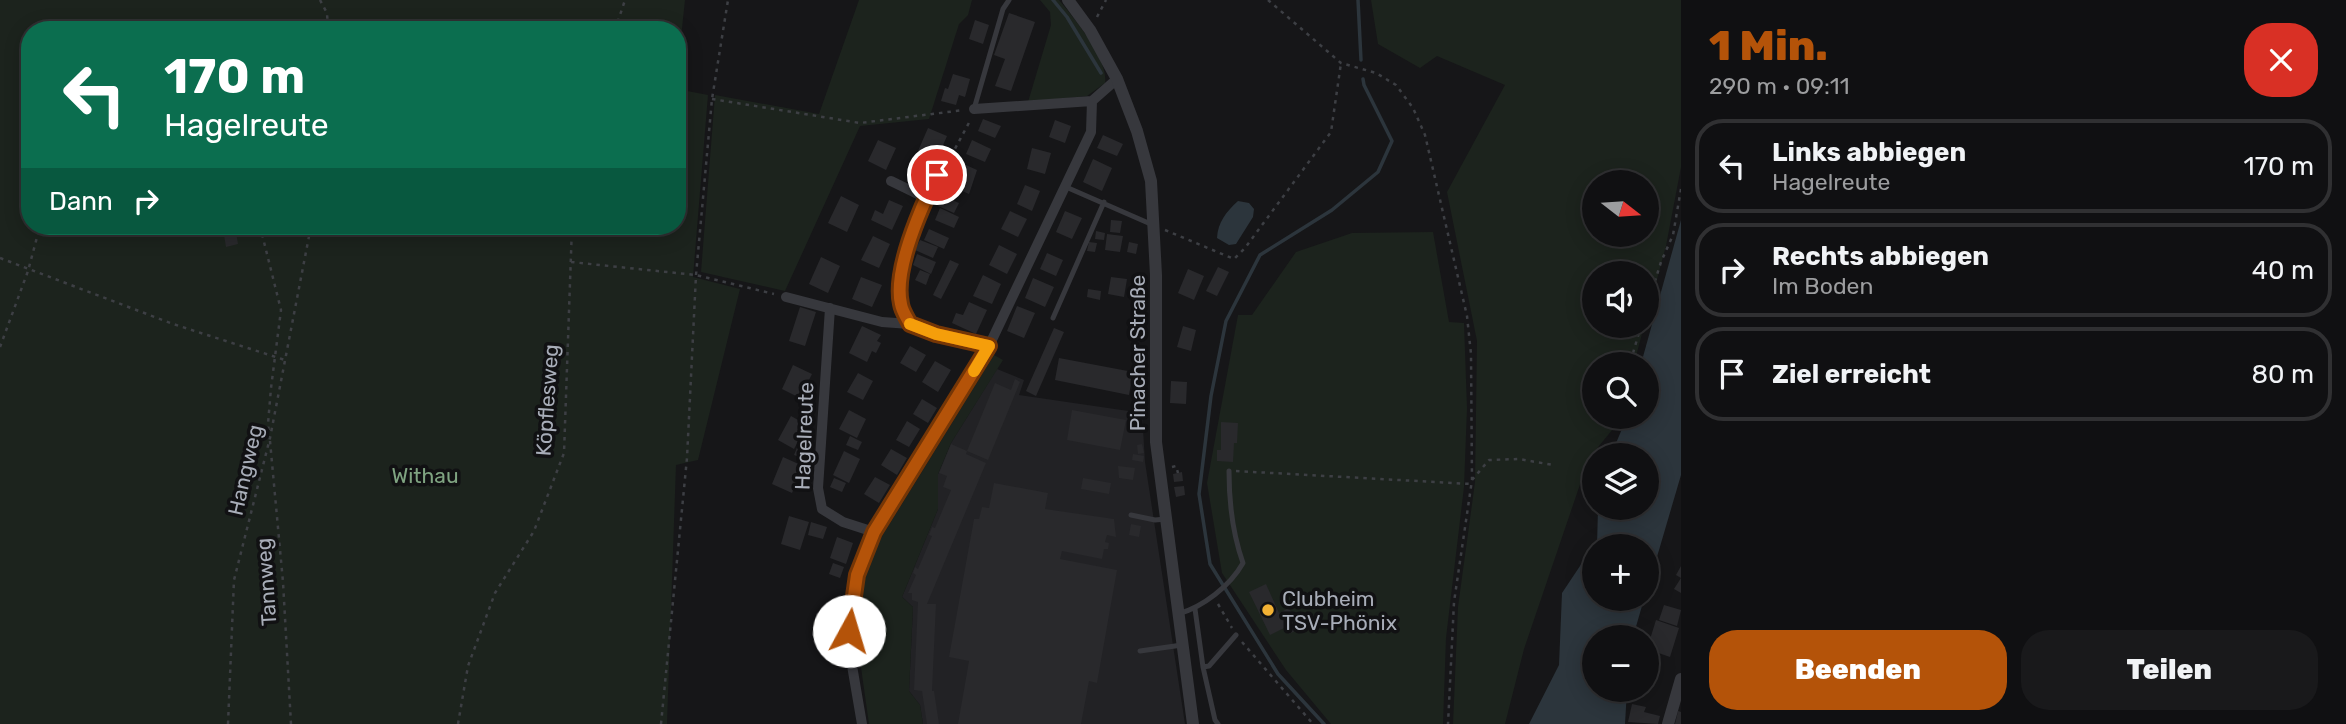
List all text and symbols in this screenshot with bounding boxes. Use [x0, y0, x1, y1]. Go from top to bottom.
text: 1 Min. [1709, 21, 1828, 71]
button: close [2244, 23, 2318, 97]
text: 170 m [164, 47, 305, 105]
icon: left [49, 49, 140, 140]
text: 290 m · 09:11 [1709, 72, 1850, 100]
text: Hagelreute [164, 106, 329, 144]
text: Links abbiegen [1772, 137, 1966, 168]
pin [907, 145, 967, 205]
icon: left [1713, 147, 1751, 185]
text: 170 m [2244, 151, 2314, 182]
icon: arrive [918, 156, 956, 194]
text: Hagelreute [1772, 168, 1890, 196]
north arrow [1582, 170, 1659, 247]
map controls [1582, 170, 1659, 702]
icon: right [127, 182, 165, 220]
text: Dann [49, 186, 113, 217]
text: Rechts abbiegen [1772, 241, 1989, 272]
icon: right [1713, 251, 1751, 289]
text: 40 m [2252, 255, 2314, 286]
button: sound [1582, 261, 1659, 338]
text: Im Boden [1772, 272, 1873, 300]
street label: Pinacher Straße [1125, 275, 1150, 431]
street label: Köpflesweg [531, 343, 563, 457]
button: search [1582, 352, 1659, 429]
icon: arrive [1713, 355, 1751, 393]
text: Ziel erreicht [1772, 359, 1931, 390]
text: 80 m [2251, 359, 2314, 390]
street label: Hagelreute [790, 382, 818, 490]
street label: Hangweg [222, 422, 268, 518]
button: layers [1582, 443, 1659, 520]
park label: Withau [391, 463, 459, 488]
button: + [1582, 534, 1659, 611]
street label: Tannweg [250, 537, 282, 627]
place label: Clubheim TSV-Phönix [1282, 586, 1397, 635]
position arrow [812, 594, 886, 668]
marker: Clubheim TSV-Phönix [1260, 602, 1276, 618]
button: − [1582, 625, 1659, 702]
button: Beenden [1709, 630, 2007, 710]
button: Teilen [2021, 630, 2318, 710]

